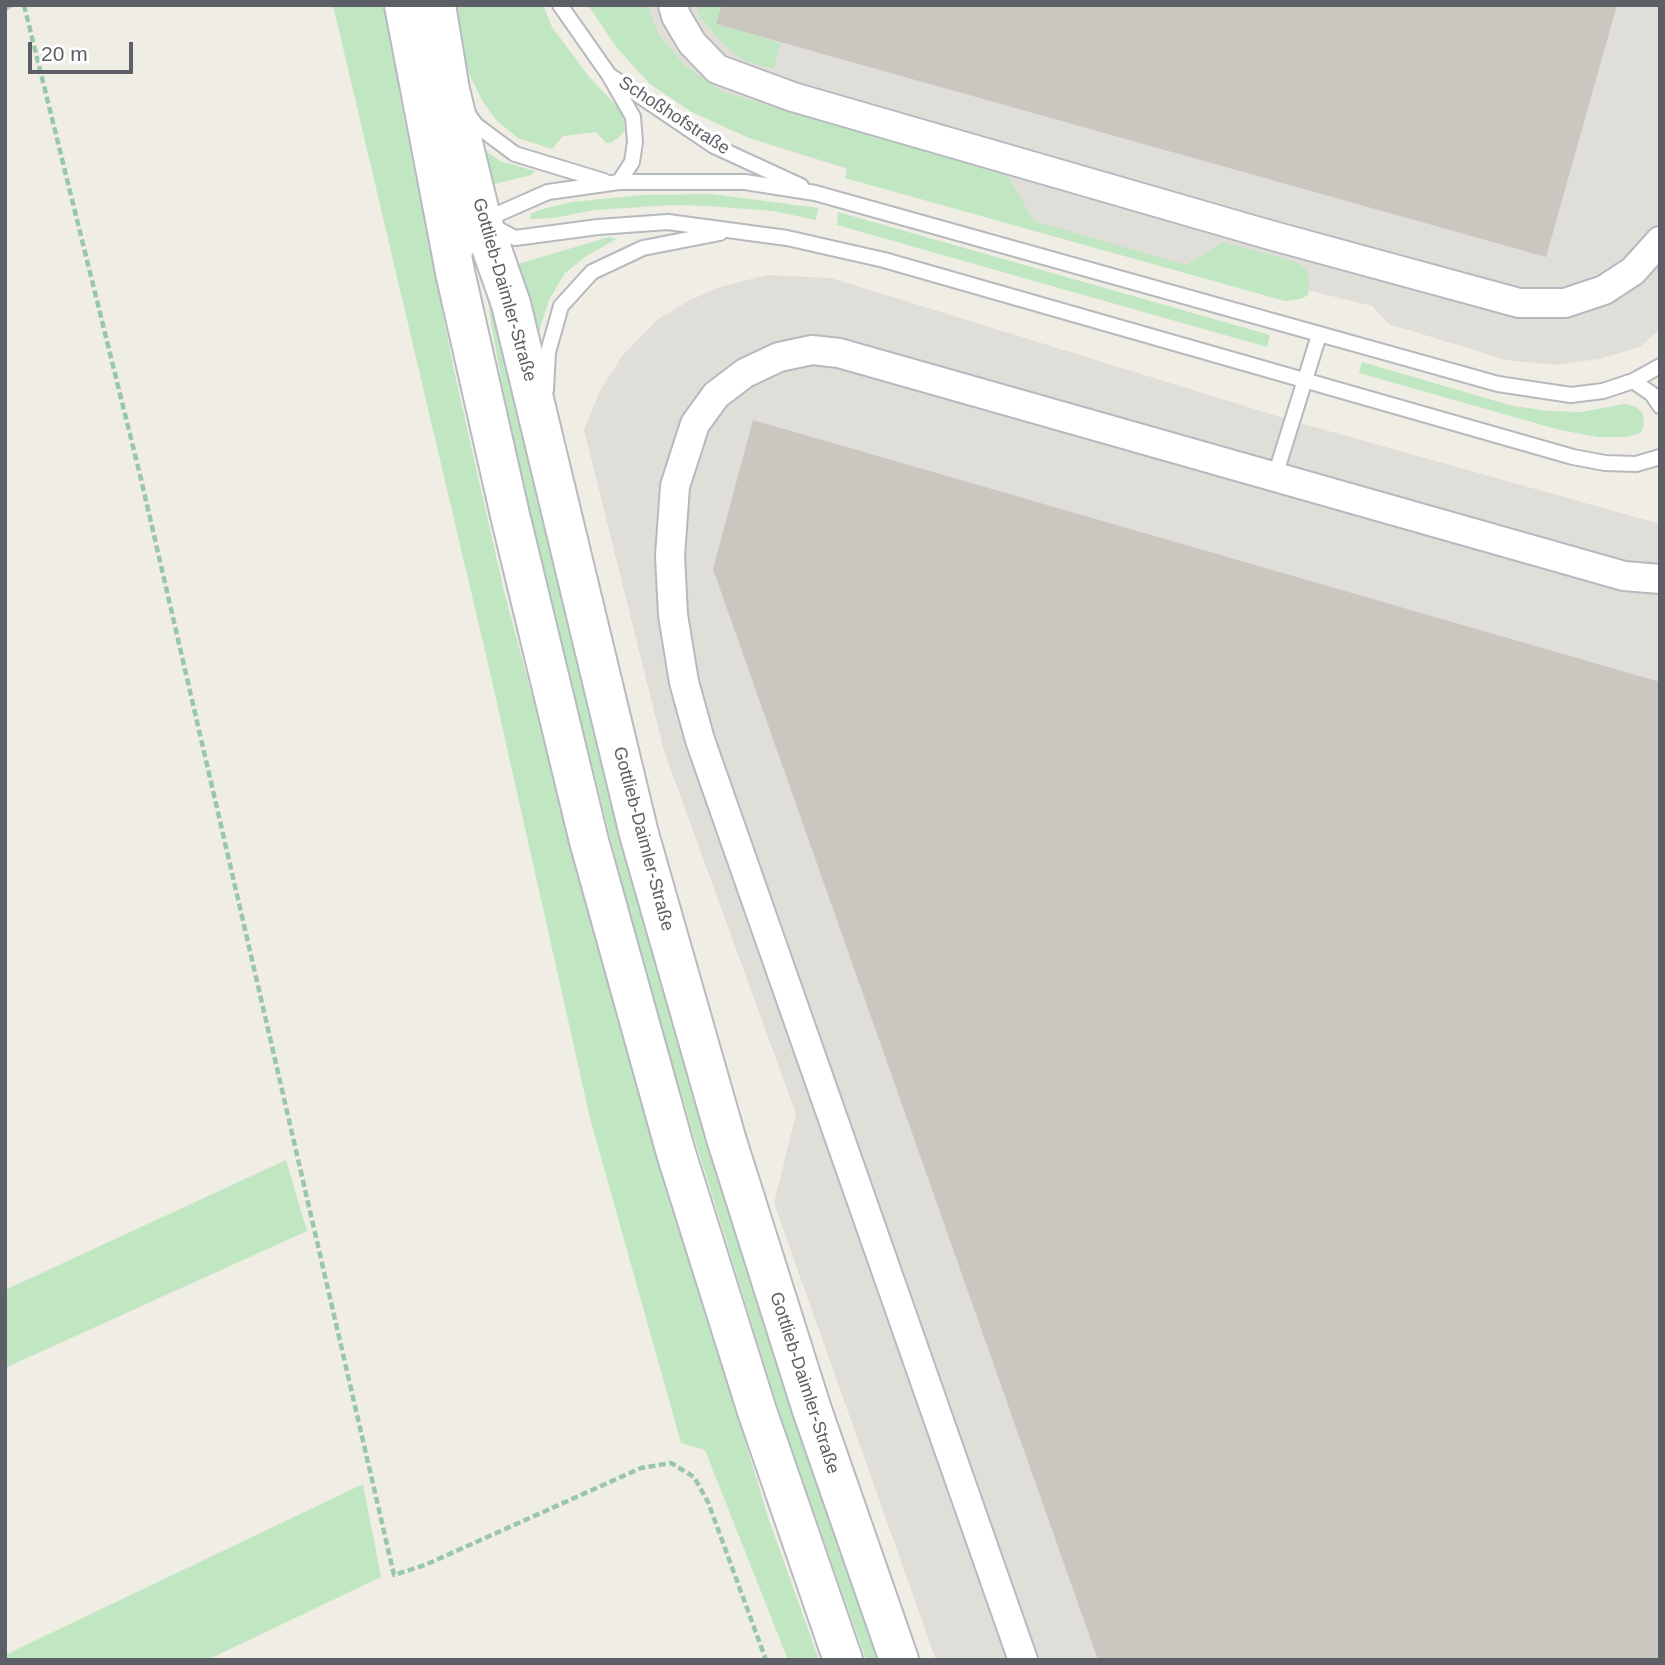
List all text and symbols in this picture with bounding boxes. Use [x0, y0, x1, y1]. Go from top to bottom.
scale bar [32, 28, 136, 72]
text: 20 m [41, 42, 88, 65]
street label: Schoßhofstraße [614, 72, 734, 160]
street label: Gottlieb-Daimler-Straße [467, 196, 541, 384]
street label: Gottlieb-Daimler-Straße [608, 744, 678, 934]
street label: Gottlieb-Daimler-Straße [764, 1289, 844, 1477]

